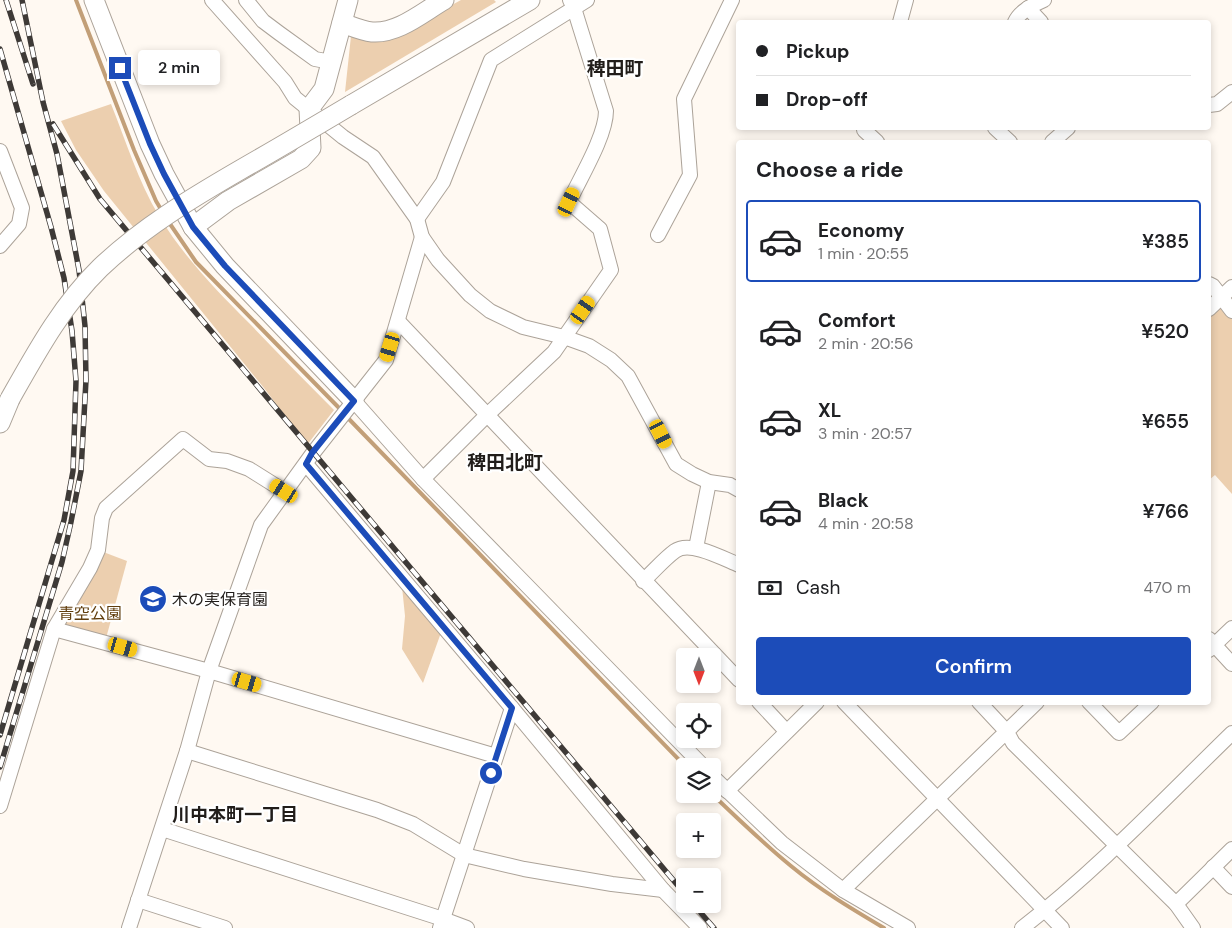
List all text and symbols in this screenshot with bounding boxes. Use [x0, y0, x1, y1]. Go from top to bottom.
text: Pickup [786, 39, 850, 64]
callout: 2 min [138, 50, 220, 86]
district label: 稗田町 [586, 56, 644, 81]
route end [109, 57, 131, 79]
text: 2 min [158, 57, 200, 78]
text: Drop-off [786, 87, 868, 112]
text: Choose a ride [756, 155, 904, 184]
car [555, 185, 582, 219]
text: Economy [818, 218, 905, 243]
icon: car [758, 219, 803, 264]
text: ¥385 [1142, 229, 1189, 254]
text: 1 min · 20:55 [818, 243, 909, 264]
car [568, 293, 597, 327]
text: Comfort [818, 308, 896, 333]
icon: car [758, 309, 803, 354]
text: ¥520 [1141, 319, 1189, 344]
car [378, 330, 401, 364]
text: 2 min · 20:56 [818, 333, 913, 354]
text: XL [818, 398, 841, 423]
icon: car [758, 399, 803, 444]
text: ¥655 [1142, 409, 1189, 434]
car [647, 417, 674, 451]
text: 3 min · 20:57 [818, 423, 912, 444]
district label: 稗田北町 [467, 450, 543, 475]
car [267, 477, 300, 505]
text: Black [818, 488, 869, 513]
icon: car [758, 489, 803, 534]
text: ¥766 [1142, 499, 1189, 524]
text: 4 min · 20:58 [818, 513, 914, 534]
icon: cash [756, 574, 784, 602]
text: Cash [796, 575, 840, 600]
text: 470 m [1144, 577, 1191, 598]
school or university icon: 木の実保育園 [138, 584, 168, 614]
place label: 木の実保育園 [172, 589, 268, 610]
park label: 青空公園 [58, 603, 122, 624]
car [106, 636, 139, 658]
button: Confirm [756, 637, 1191, 695]
north arrow [676, 648, 721, 692]
map controls [676, 648, 721, 913]
car [230, 671, 263, 693]
button: locate [676, 703, 721, 748]
button: layers [676, 758, 721, 803]
route start [480, 762, 502, 784]
district label: 川中本町一丁目 [172, 803, 298, 827]
button: + [676, 813, 721, 858]
button: − [676, 868, 721, 913]

